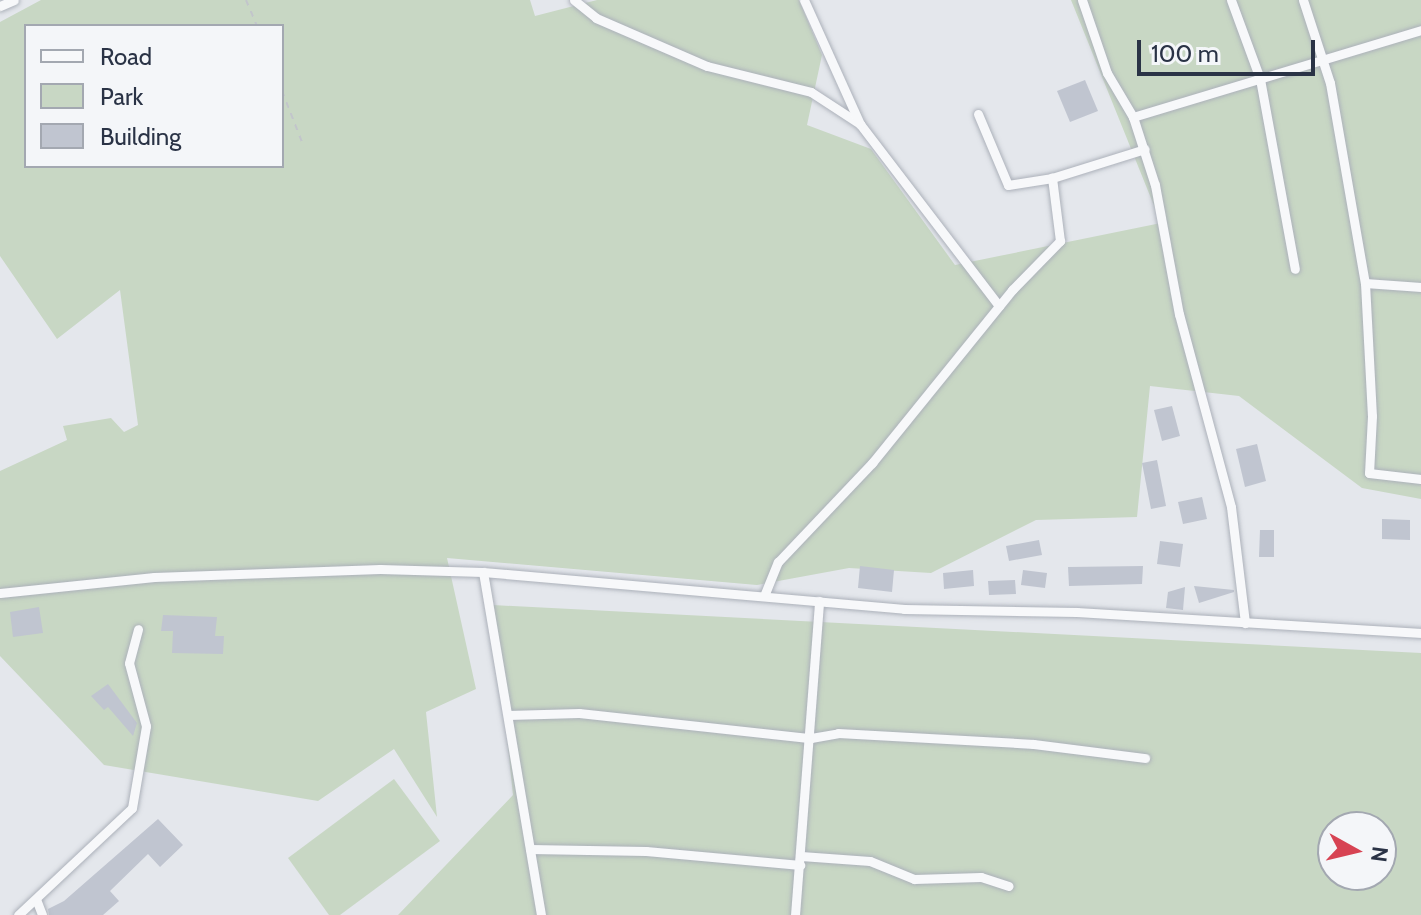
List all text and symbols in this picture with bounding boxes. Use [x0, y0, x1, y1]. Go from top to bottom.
legend [24, 24, 284, 168]
scale bar [1141, 24, 1319, 74]
text: 100 m [1151, 39, 1219, 68]
text: Road [100, 42, 152, 71]
text: Park [100, 82, 143, 111]
text: Building [100, 122, 181, 151]
north arrow [1317, 811, 1397, 891]
text: N [1365, 845, 1394, 864]

